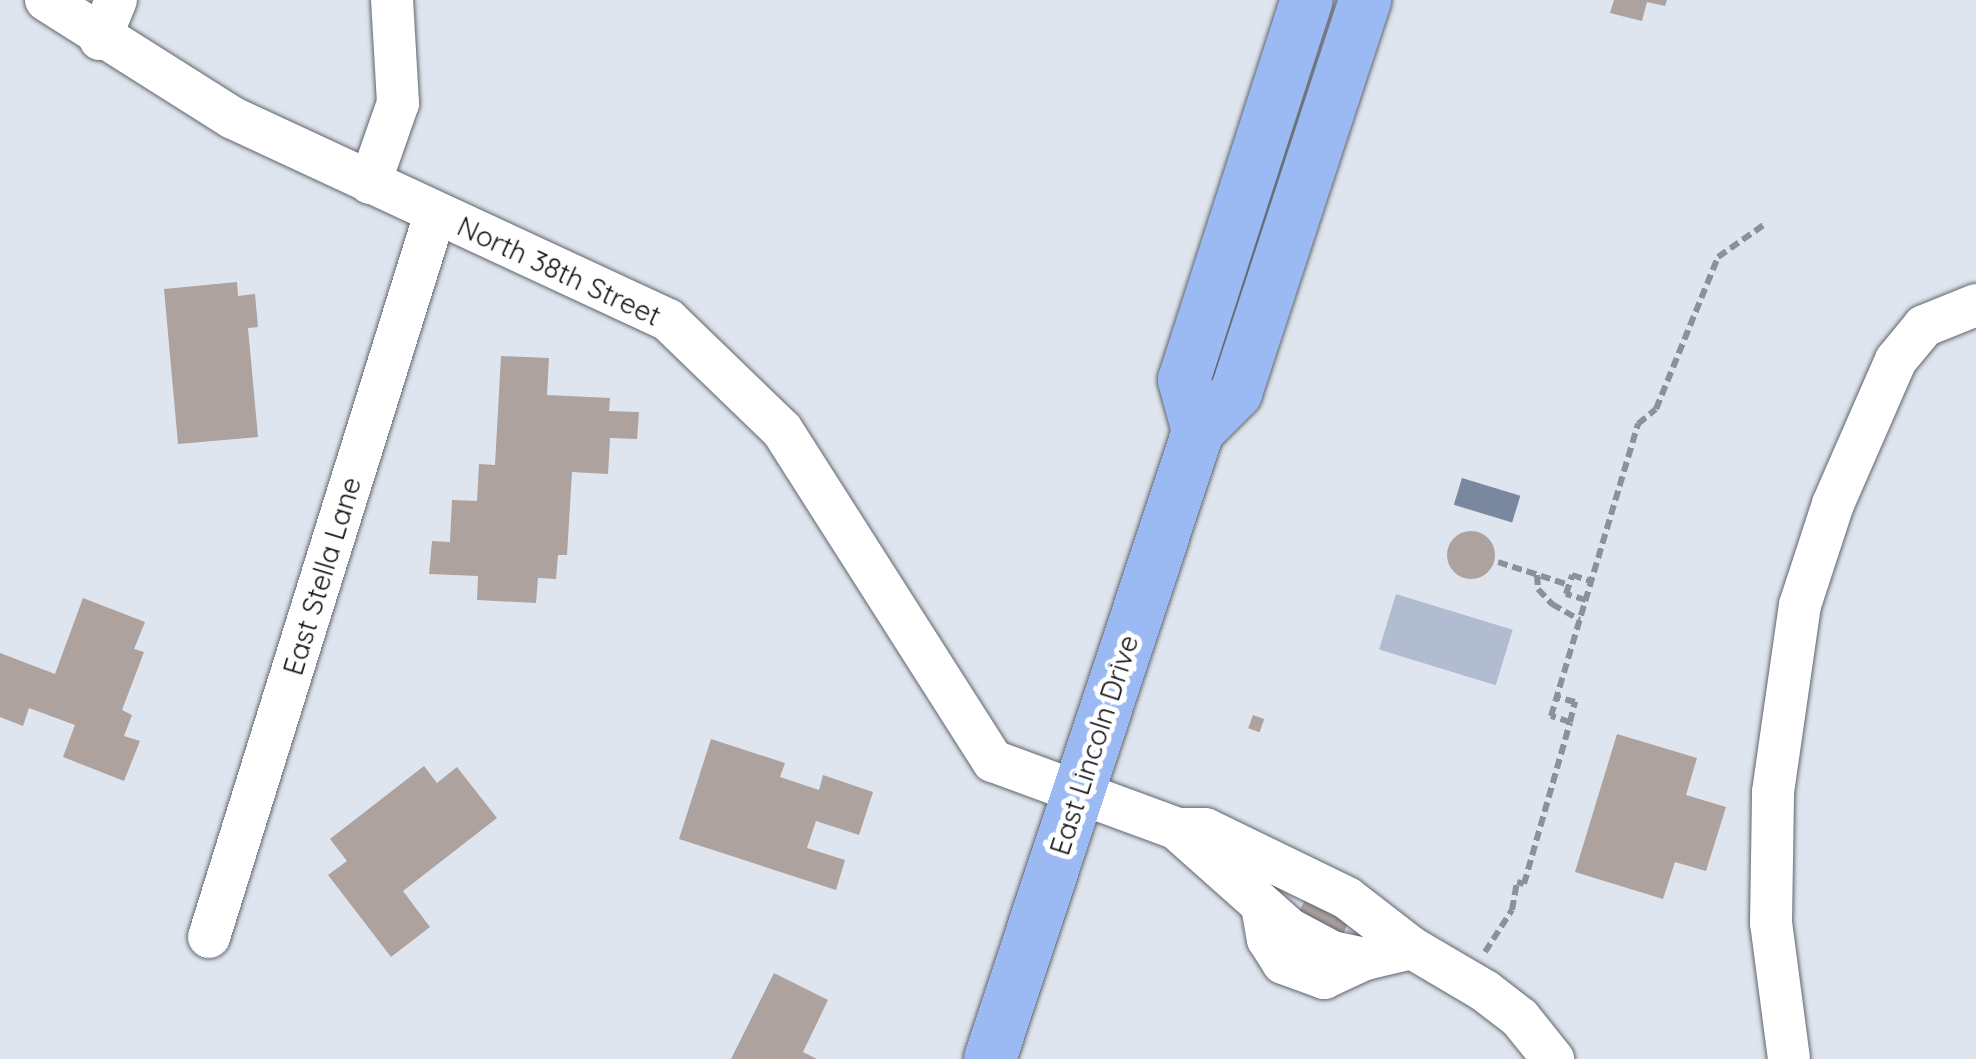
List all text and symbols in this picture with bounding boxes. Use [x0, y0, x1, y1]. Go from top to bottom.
street label: North 38th Street [452, 209, 666, 333]
street label: East Stella Lane [276, 473, 368, 679]
street label: East Lincoln Drive [1043, 631, 1145, 859]

